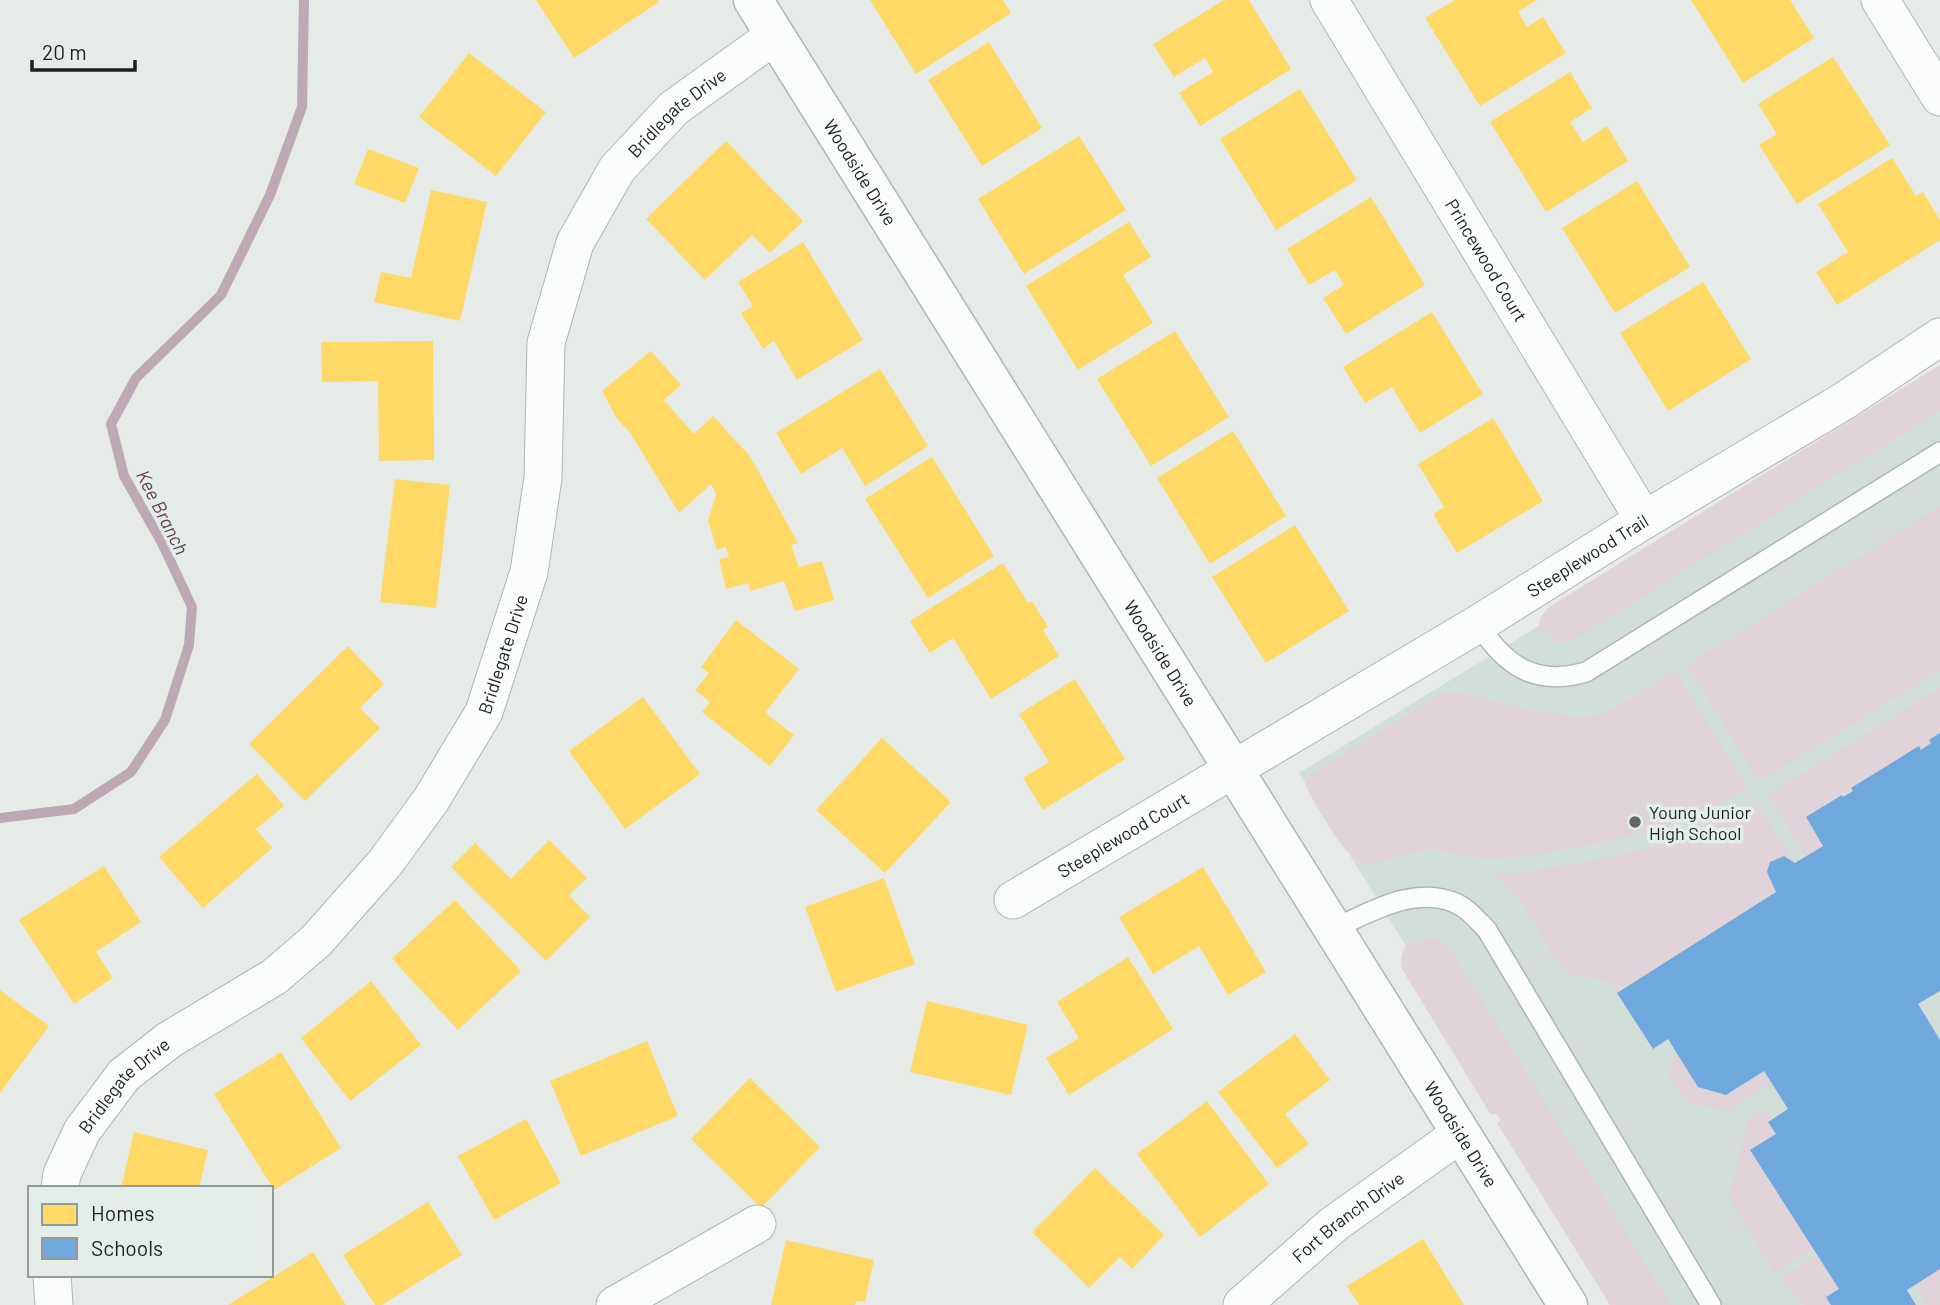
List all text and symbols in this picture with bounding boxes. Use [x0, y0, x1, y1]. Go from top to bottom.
scale bar [32, 28, 135, 72]
text: 20 m [42, 39, 87, 64]
street label: Bridlegate Drive [623, 63, 730, 162]
street label: Woodside Drive [819, 115, 902, 229]
street label: Princewood Court [1441, 195, 1532, 325]
water label: Kee Branch [132, 466, 194, 558]
street label: Steeplewood Trail [1523, 509, 1652, 602]
street label: Bridlegate Drive [473, 592, 532, 717]
street label: Woodside Drive [1120, 596, 1202, 710]
street label: Steeplewood Court [1053, 787, 1193, 882]
place label: Young Junior High School [1649, 801, 1752, 844]
marker: Young Junior High School [1627, 814, 1643, 830]
street label: Bridlegate Drive [73, 1033, 174, 1137]
street label: Woodside Drive [1420, 1077, 1503, 1191]
street label: Fort Branch Drive [1287, 1167, 1408, 1267]
legend [28, 1186, 273, 1277]
text: Homes [91, 1200, 155, 1225]
text: Schools [91, 1235, 163, 1260]

